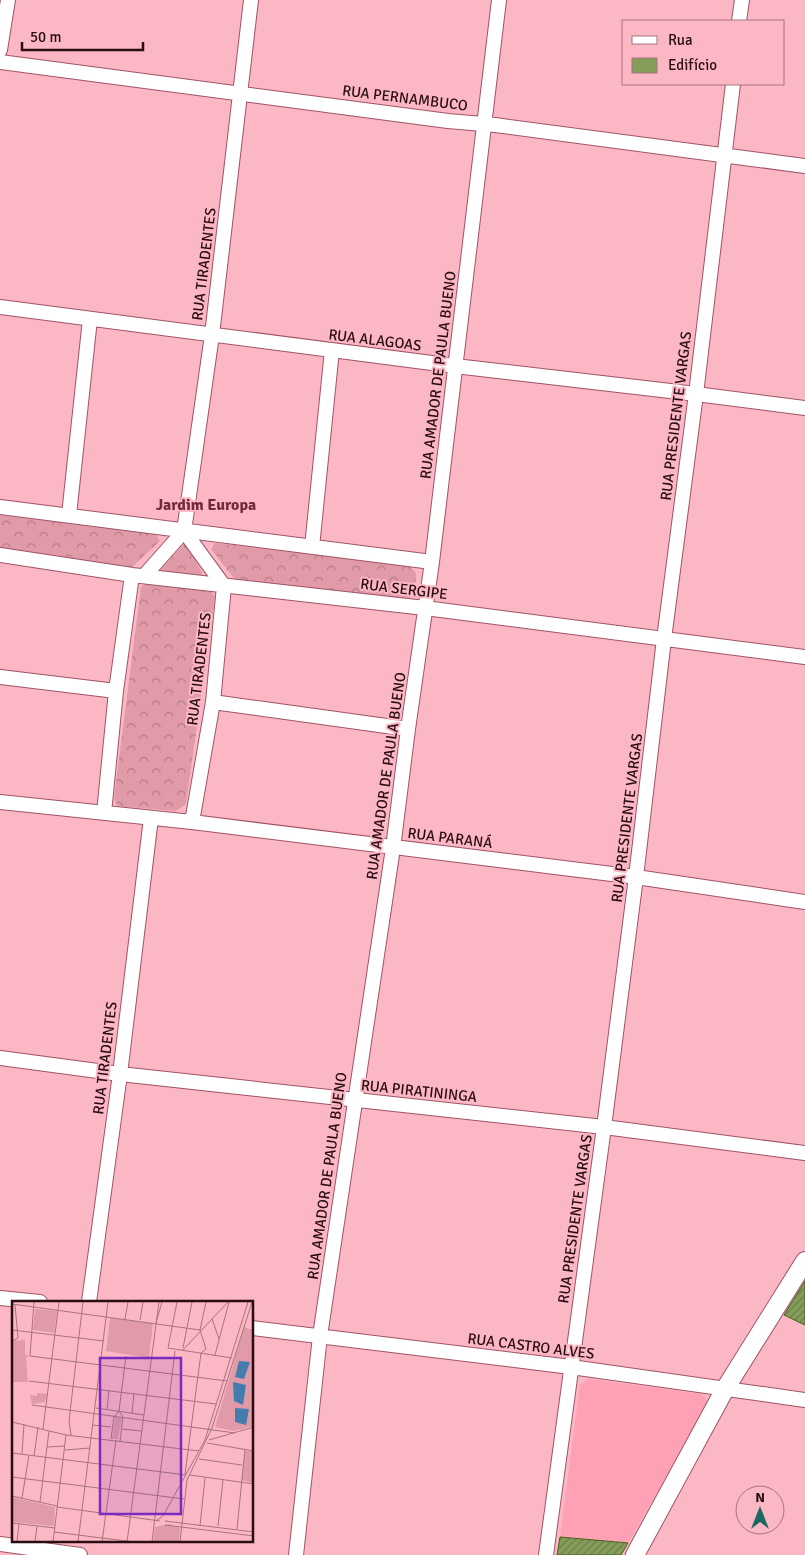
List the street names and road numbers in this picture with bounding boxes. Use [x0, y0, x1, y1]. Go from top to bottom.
street label: RUA PERNAMBUCO [341, 81, 469, 115]
street label: RUA TIRADENTES [188, 207, 220, 321]
street label: RUA AMADOR DE PAULA BUENO [416, 270, 460, 480]
street label: RUA ALAGOAS [327, 325, 423, 355]
street label: RUA PRESIDENTE VARGAS [657, 330, 695, 502]
street label: RUA SERGIPE [359, 575, 449, 603]
street label: RUA TIRADENTES [183, 612, 215, 726]
street label: RUA AMADOR DE PAULA BUENO [363, 671, 409, 881]
street label: RUA PRESIDENTE VARGAS [608, 732, 646, 904]
street label: RUA PARANÁ [407, 823, 494, 852]
street label: RUA TIRADENTES [89, 1001, 121, 1115]
street label: RUA AMADOR DE PAULA BUENO [304, 1071, 350, 1281]
street label: RUA PIRATININGA [360, 1076, 478, 1106]
street label: RUA PRESIDENTE VARGAS [554, 1133, 596, 1305]
street label: RUA CASTRO ALVES [467, 1329, 595, 1363]

